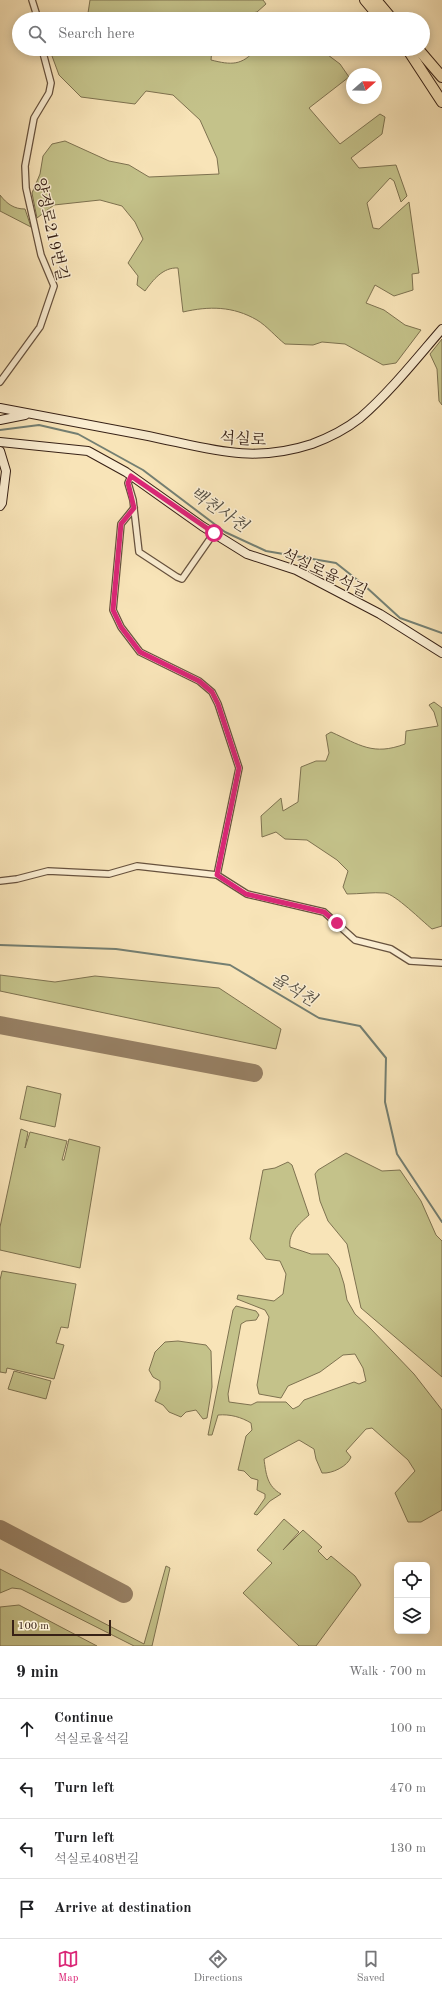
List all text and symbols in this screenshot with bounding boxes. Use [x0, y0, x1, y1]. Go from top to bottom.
search box [12, 12, 430, 56]
icon: search [26, 23, 48, 45]
text: Search here [58, 27, 135, 42]
north arrow [346, 68, 382, 104]
street label: 양정로219번길 [30, 176, 71, 282]
street label: 석실로 [219, 430, 267, 449]
water label: 백천사천 [186, 483, 253, 537]
route start [205, 524, 223, 542]
street label: 석실로율석길 [279, 546, 370, 601]
route end [328, 914, 346, 932]
water label: 율석천 [268, 969, 321, 1011]
map controls [394, 1562, 430, 1634]
button: locate [394, 1562, 430, 1598]
button: layers [394, 1598, 430, 1634]
scale bar [12, 1618, 111, 1637]
text: 100 m [18, 1621, 49, 1632]
text: 9 min [16, 1664, 59, 1681]
text: Walk · 700 m [349, 1665, 426, 1678]
text: Continue [54, 1711, 113, 1726]
icon: ahead [16, 1718, 38, 1740]
text: 100 m [389, 1722, 426, 1735]
text: 석실로율석길 [54, 1733, 129, 1746]
icon: left [16, 1778, 38, 1800]
text: Turn left [54, 1781, 114, 1796]
text: 470 m [389, 1782, 426, 1795]
text: Turn left [54, 1831, 114, 1846]
icon: left [16, 1838, 38, 1860]
text: 130 m [389, 1842, 426, 1855]
text: 석실로408번길 [54, 1853, 139, 1866]
icon: arrive [16, 1898, 38, 1920]
text: Arrive at destination [54, 1901, 192, 1916]
tab: Map [57, 1948, 79, 1986]
tab: Directions [194, 1948, 242, 1986]
tab: Saved [357, 1948, 385, 1986]

